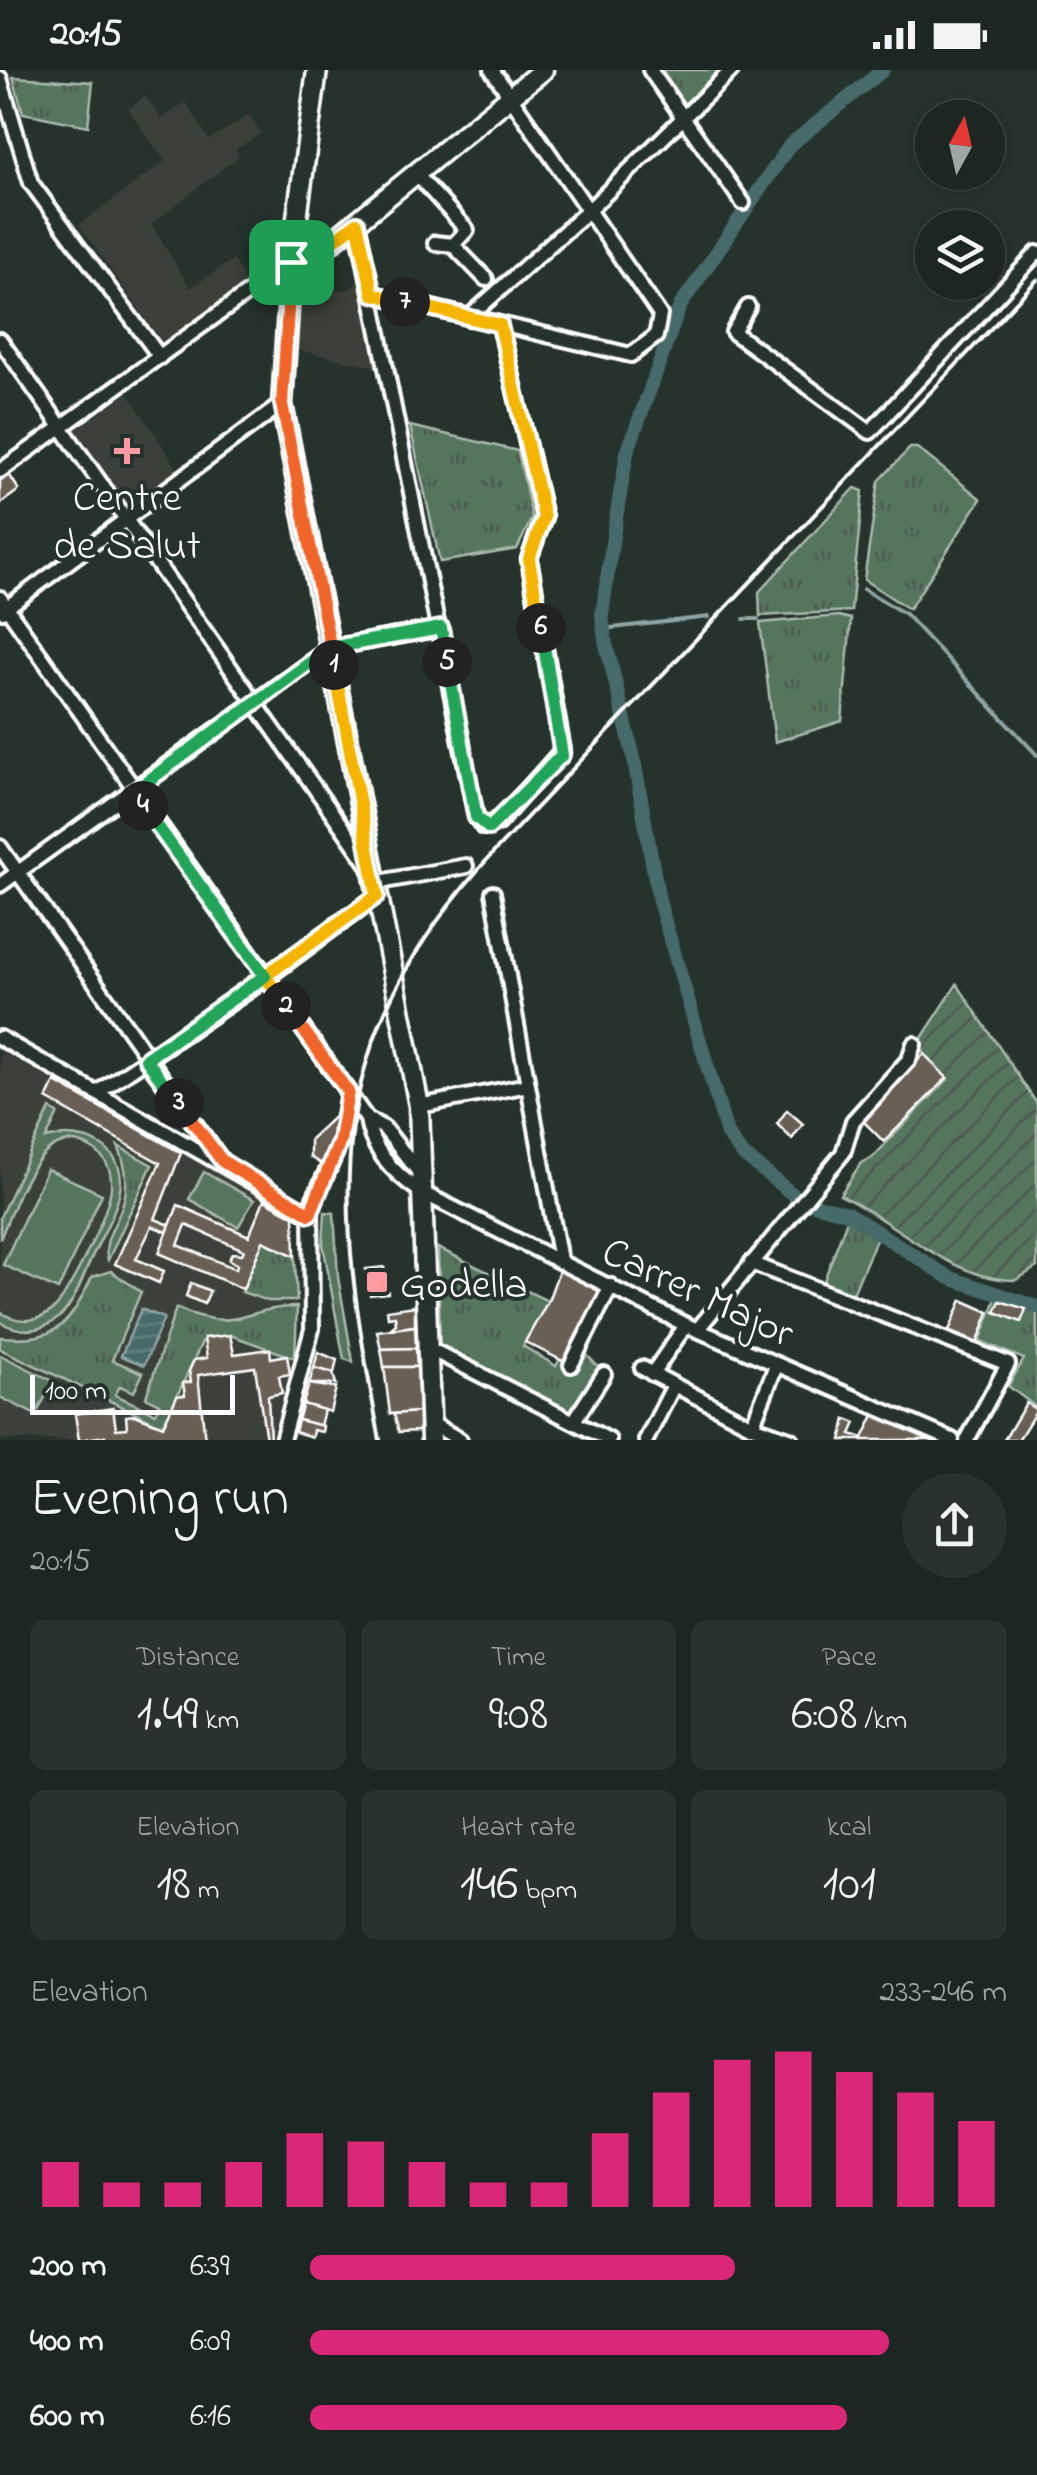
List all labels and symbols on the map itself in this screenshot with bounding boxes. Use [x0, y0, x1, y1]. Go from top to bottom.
north arrow [915, 100, 1005, 190]
pin [249, 220, 334, 305]
pin: 7 [380, 277, 430, 327]
marker: Centre de Salut [114, 438, 140, 464]
place label: Centre de Salut [53, 469, 201, 578]
pin: 6 [516, 603, 566, 653]
pin: 5 [422, 637, 472, 687]
pin: 1 [309, 640, 359, 690]
pin: 4 [118, 781, 168, 831]
pin: 2 [261, 981, 311, 1031]
pin: 3 [154, 1078, 204, 1128]
street label: Carrer Major [591, 1223, 804, 1366]
place label: Godella [400, 1256, 527, 1317]
marker: Godella [364, 1269, 390, 1295]
scale bar [30, 1370, 235, 1414]

